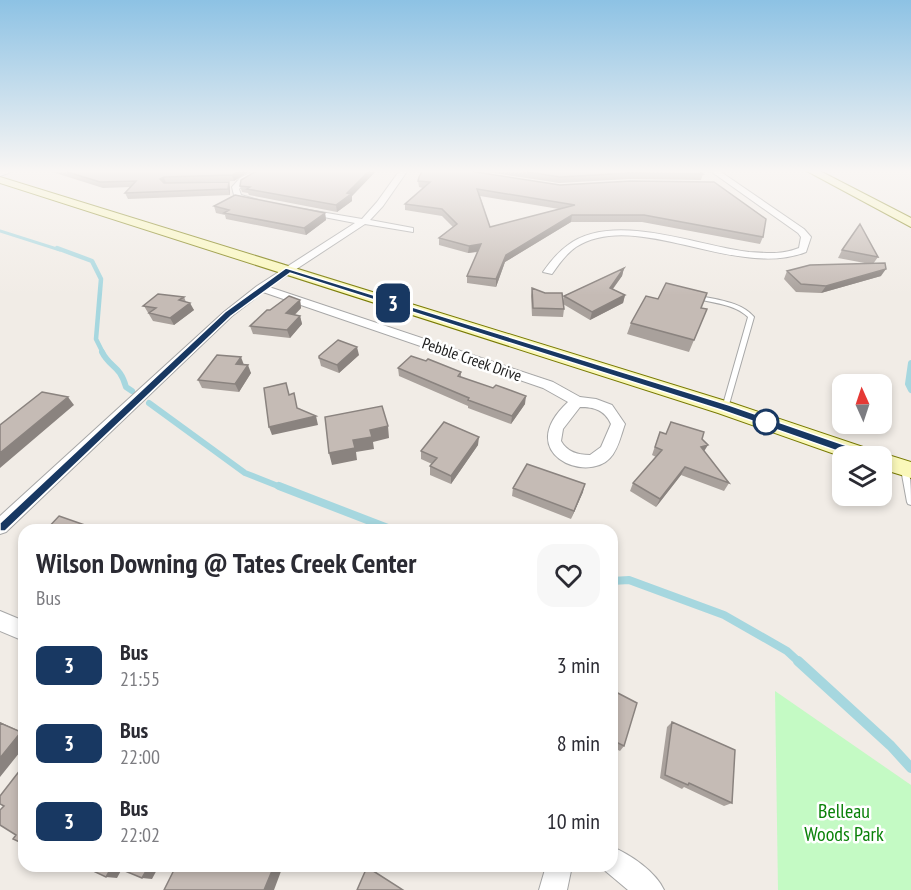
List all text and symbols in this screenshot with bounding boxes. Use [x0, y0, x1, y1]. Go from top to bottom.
line badge: 3 [374, 284, 412, 322]
text: 3 [388, 290, 398, 317]
street label: Pebble Creek Drive [420, 333, 524, 385]
north arrow [832, 374, 892, 434]
map controls [832, 374, 892, 506]
unlabelled marker [753, 409, 779, 435]
button: layers [832, 446, 892, 506]
text: Wilson Downing @ Tates Creek Center [36, 544, 416, 581]
button: heart [537, 544, 600, 607]
text: Bus [36, 585, 61, 611]
text: Bus [120, 638, 148, 666]
text: 3 min [557, 651, 600, 679]
text: 3 [64, 652, 74, 679]
text: 21:55 [120, 666, 160, 692]
text: Bus [120, 716, 148, 744]
text: 8 min [557, 729, 600, 757]
text: 3 [64, 730, 74, 757]
text: 22:00 [120, 744, 160, 770]
text: Bus [120, 794, 148, 822]
park label: Belleau Woods Park [804, 798, 884, 847]
text: 10 min [547, 807, 600, 835]
text: 3 [64, 808, 74, 835]
text: 22:02 [120, 822, 160, 848]

